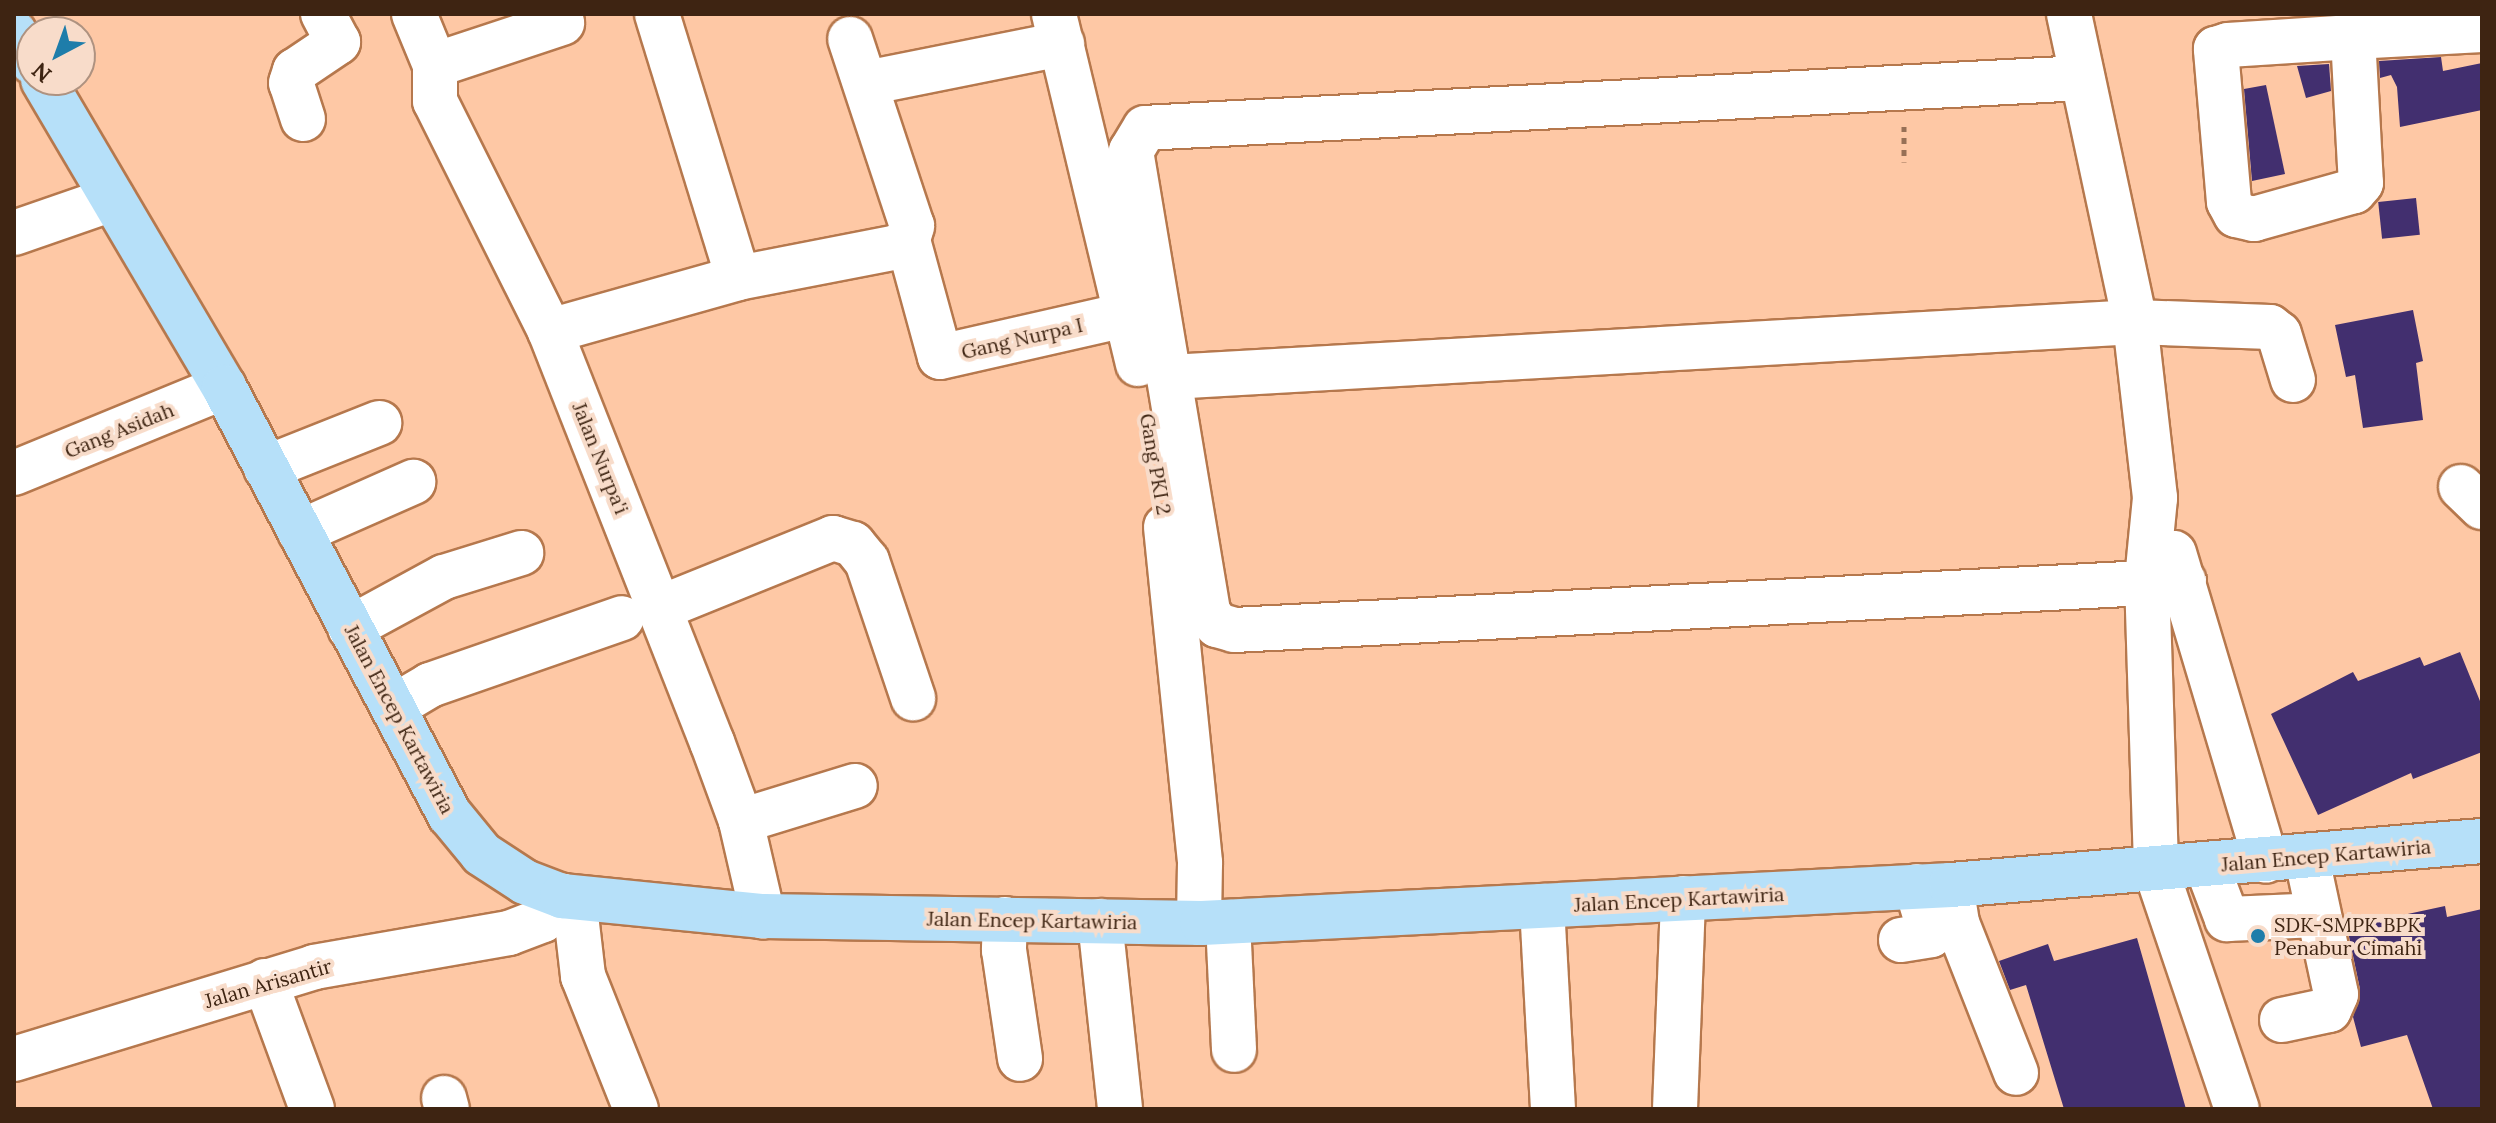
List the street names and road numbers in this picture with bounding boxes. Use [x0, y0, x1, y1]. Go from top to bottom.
street label: Gang Nurpa I [959, 312, 1085, 364]
street label: Gang Asidah [61, 397, 177, 463]
street label: Jalan Nurpa'i [568, 399, 634, 517]
street label: Gang PKI 2 [1135, 412, 1177, 516]
street label: Jalan Encep Kartawiria [340, 620, 460, 818]
street label: Jalan Encep Kartawiria [2220, 834, 2432, 876]
street label: Jalan Encep Kartawiria [1573, 882, 1785, 916]
street label: Jalan Encep Kartawiria [927, 906, 1137, 934]
street label: Jalan Arisantir [202, 953, 334, 1013]

